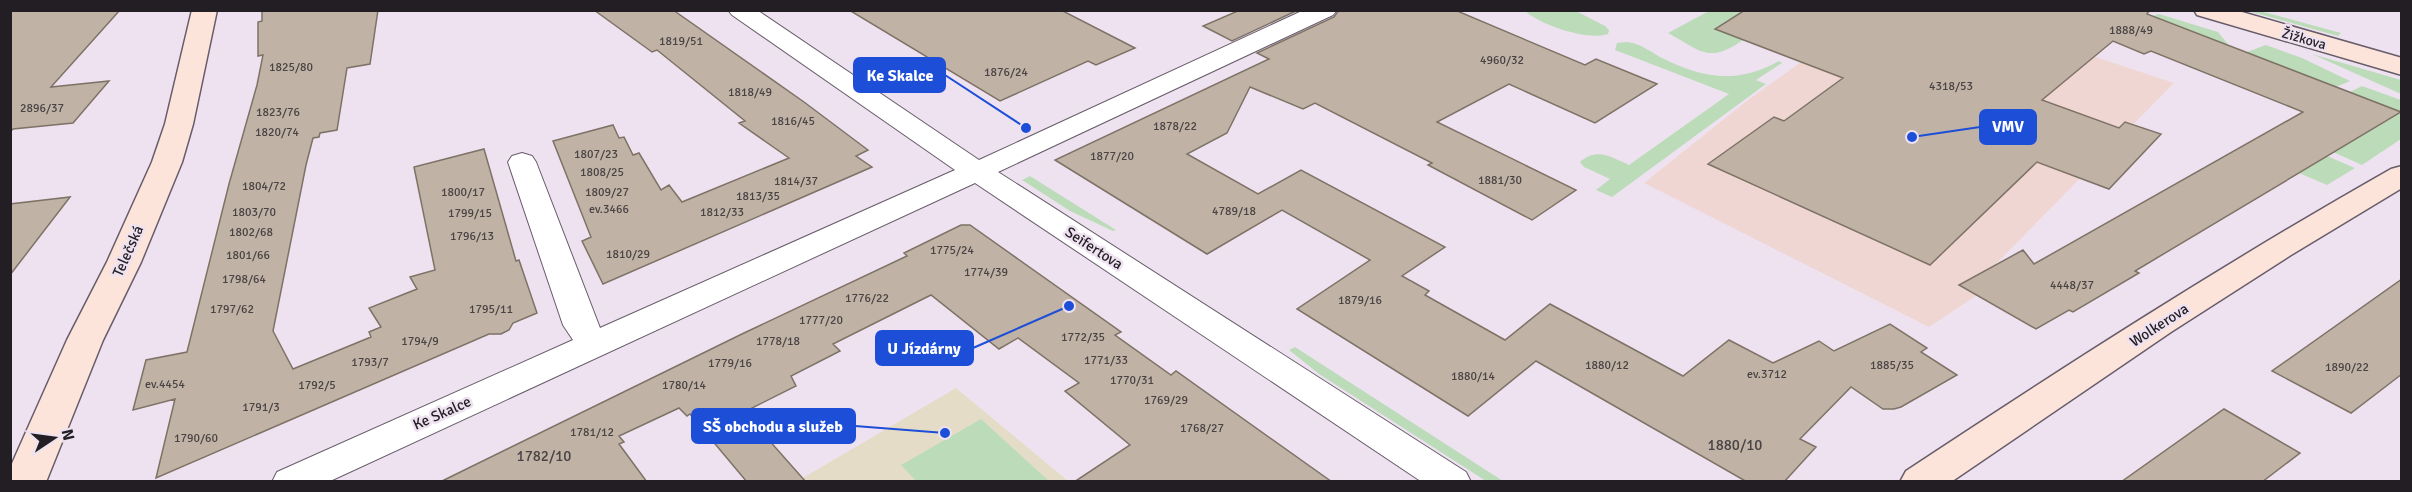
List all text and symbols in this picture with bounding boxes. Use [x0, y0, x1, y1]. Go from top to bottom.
house number: 1888/49 [2109, 23, 2153, 38]
street label: Žižkova [2280, 25, 2328, 53]
house number: 1819/51 [659, 34, 703, 49]
house number: 4960/32 [1480, 53, 1524, 68]
callout: Ke Skalce [854, 58, 945, 92]
house number: 1825/80 [269, 60, 313, 75]
house number: 1876/24 [984, 65, 1028, 80]
text: Ke Skalce [867, 66, 934, 86]
house number: 4318/53 [1929, 79, 1973, 94]
house number: 1818/49 [728, 85, 772, 100]
house number: 2896/37 [20, 101, 64, 116]
house number: 1823/76 [256, 105, 300, 120]
callout: VMV [1980, 110, 2036, 144]
house number: 1816/45 [771, 114, 815, 129]
text: VMV [1992, 117, 2024, 137]
house number: 1878/22 [1153, 119, 1197, 134]
house number: 1820/74 [255, 125, 299, 140]
house number: 1807/23 [574, 147, 618, 162]
house number: 1877/20 [1090, 149, 1134, 164]
house number: 1808/25 [580, 165, 624, 180]
house number: 1881/30 [1478, 173, 1522, 188]
house number: 1814/37 [774, 174, 818, 189]
house number: 1804/72 [242, 179, 286, 194]
house number: 1800/17 [441, 185, 485, 200]
house number: 1809/27 [585, 185, 629, 200]
house number: 1813/35 [736, 189, 780, 204]
house number: ev.3466 [589, 202, 629, 217]
house number: 4789/18 [1212, 204, 1256, 219]
house number: 1803/70 [232, 205, 276, 220]
house number: 1812/33 [700, 205, 744, 220]
house number: 1799/15 [448, 206, 492, 221]
street label: Telečská [109, 223, 147, 279]
street label: Seifertova [1062, 223, 1126, 273]
house number: 1802/68 [229, 225, 273, 240]
house number: 1796/13 [450, 229, 494, 244]
house number: 1775/24 [930, 243, 974, 258]
house number: 1810/29 [606, 247, 650, 262]
house number: 1801/66 [226, 248, 270, 263]
house number: 1774/39 [964, 265, 1008, 280]
house number: 1798/64 [222, 272, 266, 287]
house number: 4448/37 [2050, 278, 2094, 293]
house number: 1776/22 [845, 291, 889, 306]
house number: 1879/16 [1338, 293, 1382, 308]
street label: Wolkerova [2126, 299, 2192, 351]
house number: 1797/62 [210, 302, 254, 317]
house number: 1795/11 [469, 302, 513, 317]
house number: 1777/20 [799, 313, 843, 328]
house number: 1772/35 [1061, 330, 1105, 345]
callout: U Jízdárny [876, 331, 973, 365]
house number: 1794/9 [401, 334, 439, 349]
house number: 1778/18 [756, 334, 800, 349]
text: U Jízdárny [887, 339, 961, 359]
house number: 1771/33 [1084, 353, 1128, 368]
house number: 1793/7 [351, 355, 389, 370]
house number: 1779/16 [708, 356, 752, 371]
house number: 1880/12 [1585, 358, 1629, 373]
house number: 1885/35 [1870, 358, 1914, 373]
house number: 1890/22 [2325, 360, 2369, 375]
house number: ev.3712 [1747, 367, 1787, 382]
house number: 1880/14 [1451, 369, 1495, 384]
house number: 1770/31 [1110, 373, 1154, 388]
house number: ev.4454 [145, 377, 185, 392]
house number: 1792/5 [298, 378, 336, 393]
house number: 1780/14 [662, 378, 706, 393]
street label: Ke Skalce [410, 392, 474, 434]
house number: 1769/29 [1144, 393, 1188, 408]
house number: 1791/3 [242, 400, 280, 415]
north arrow [24, 408, 84, 468]
callout: SŠ obchodu a služeb [692, 409, 855, 443]
text: SŠ obchodu a služeb [703, 417, 843, 437]
house number: 1768/27 [1180, 421, 1224, 436]
house number: 1781/12 [570, 425, 614, 440]
text: N [57, 427, 79, 443]
house number: 1790/60 [174, 431, 218, 446]
house number: 1880/10 [1708, 436, 1762, 454]
house number: 1782/10 [517, 447, 571, 465]

